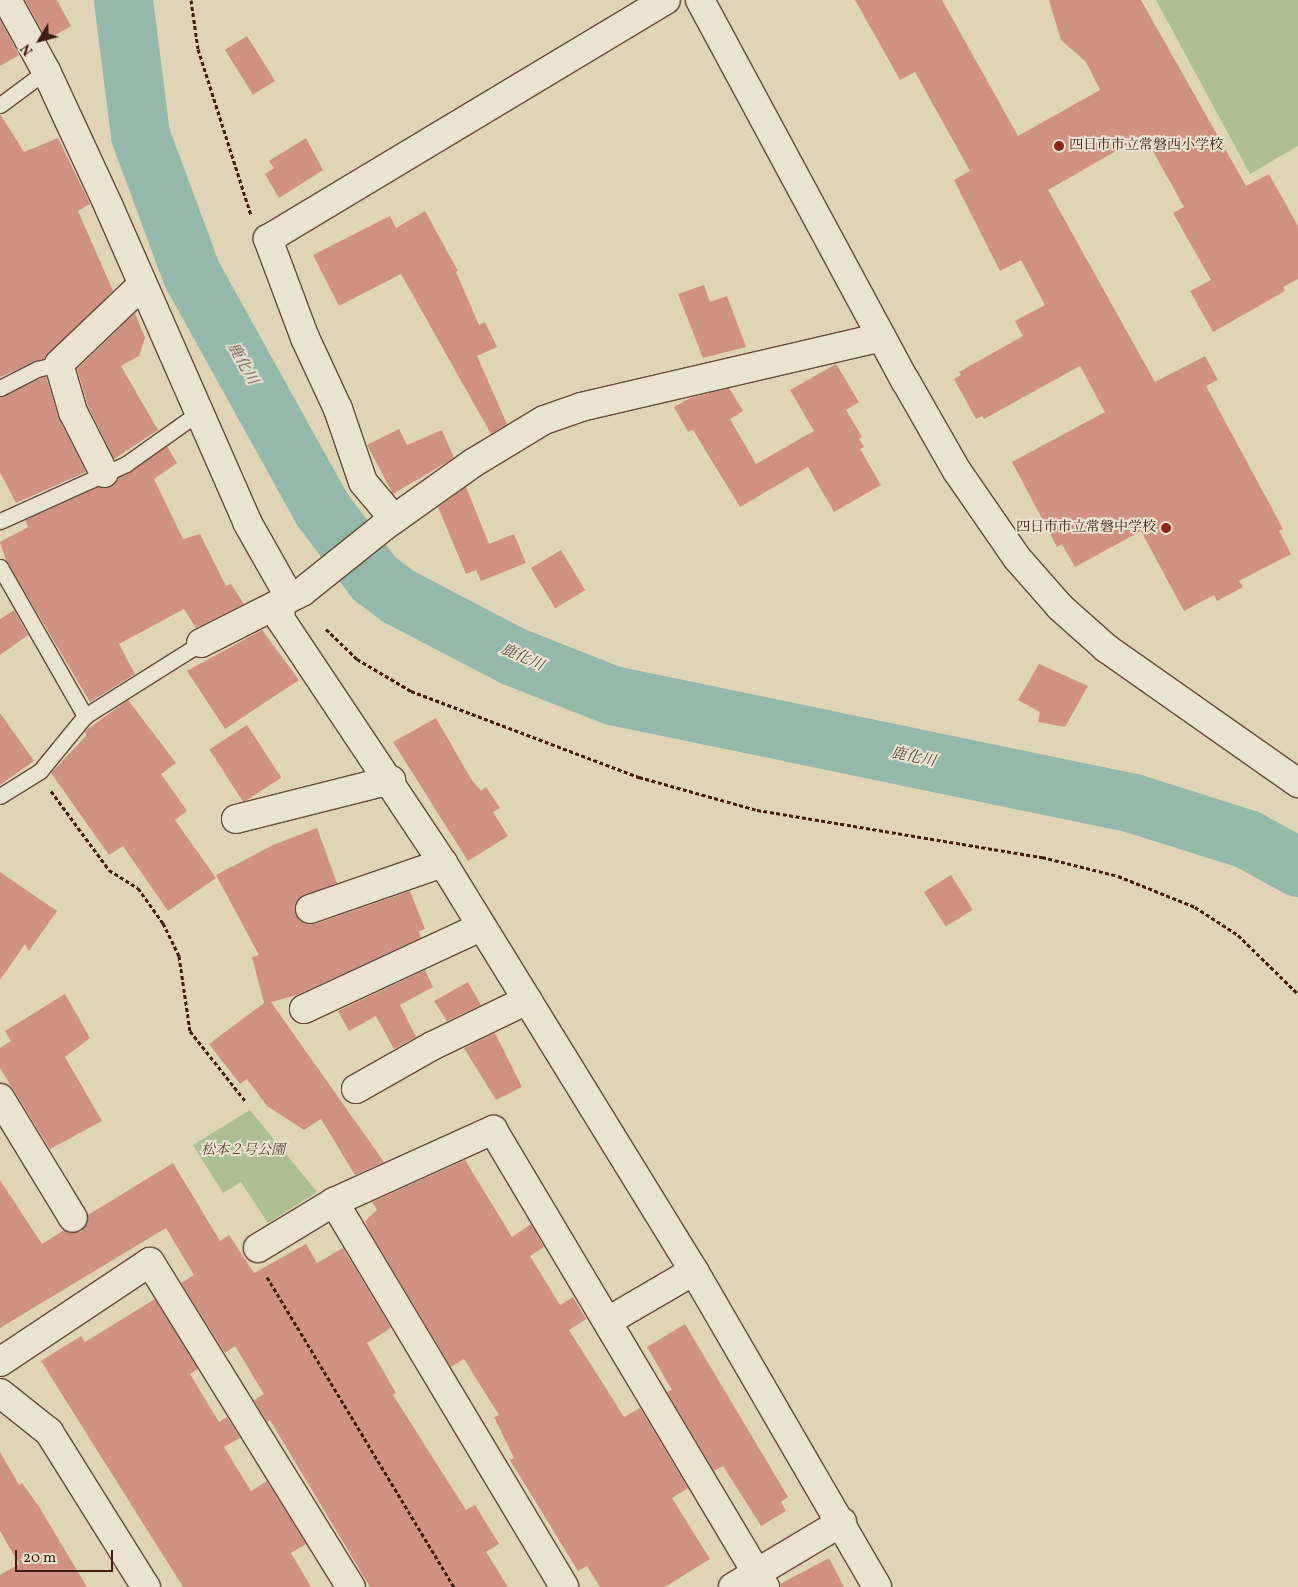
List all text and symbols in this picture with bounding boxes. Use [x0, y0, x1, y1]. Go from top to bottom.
north arrow [15, 15, 65, 65]
text: N [17, 40, 38, 59]
place label: 四日市市立常磐西小学校 [1069, 138, 1223, 154]
marker: 四日市市立常磐西小学校 [1053, 140, 1065, 152]
water label: 鹿化川 [223, 340, 261, 388]
place label: 四日市市立常磐中学校 [1016, 520, 1156, 536]
marker: 四日市市立常磐中学校 [1160, 522, 1172, 534]
water label: 鹿化川 [498, 641, 546, 675]
water label: 鹿化川 [889, 745, 937, 771]
park label: 松本２号公園 [201, 1143, 285, 1159]
scale bar [18, 1540, 115, 1572]
text: 20 m [23, 1548, 56, 1569]

